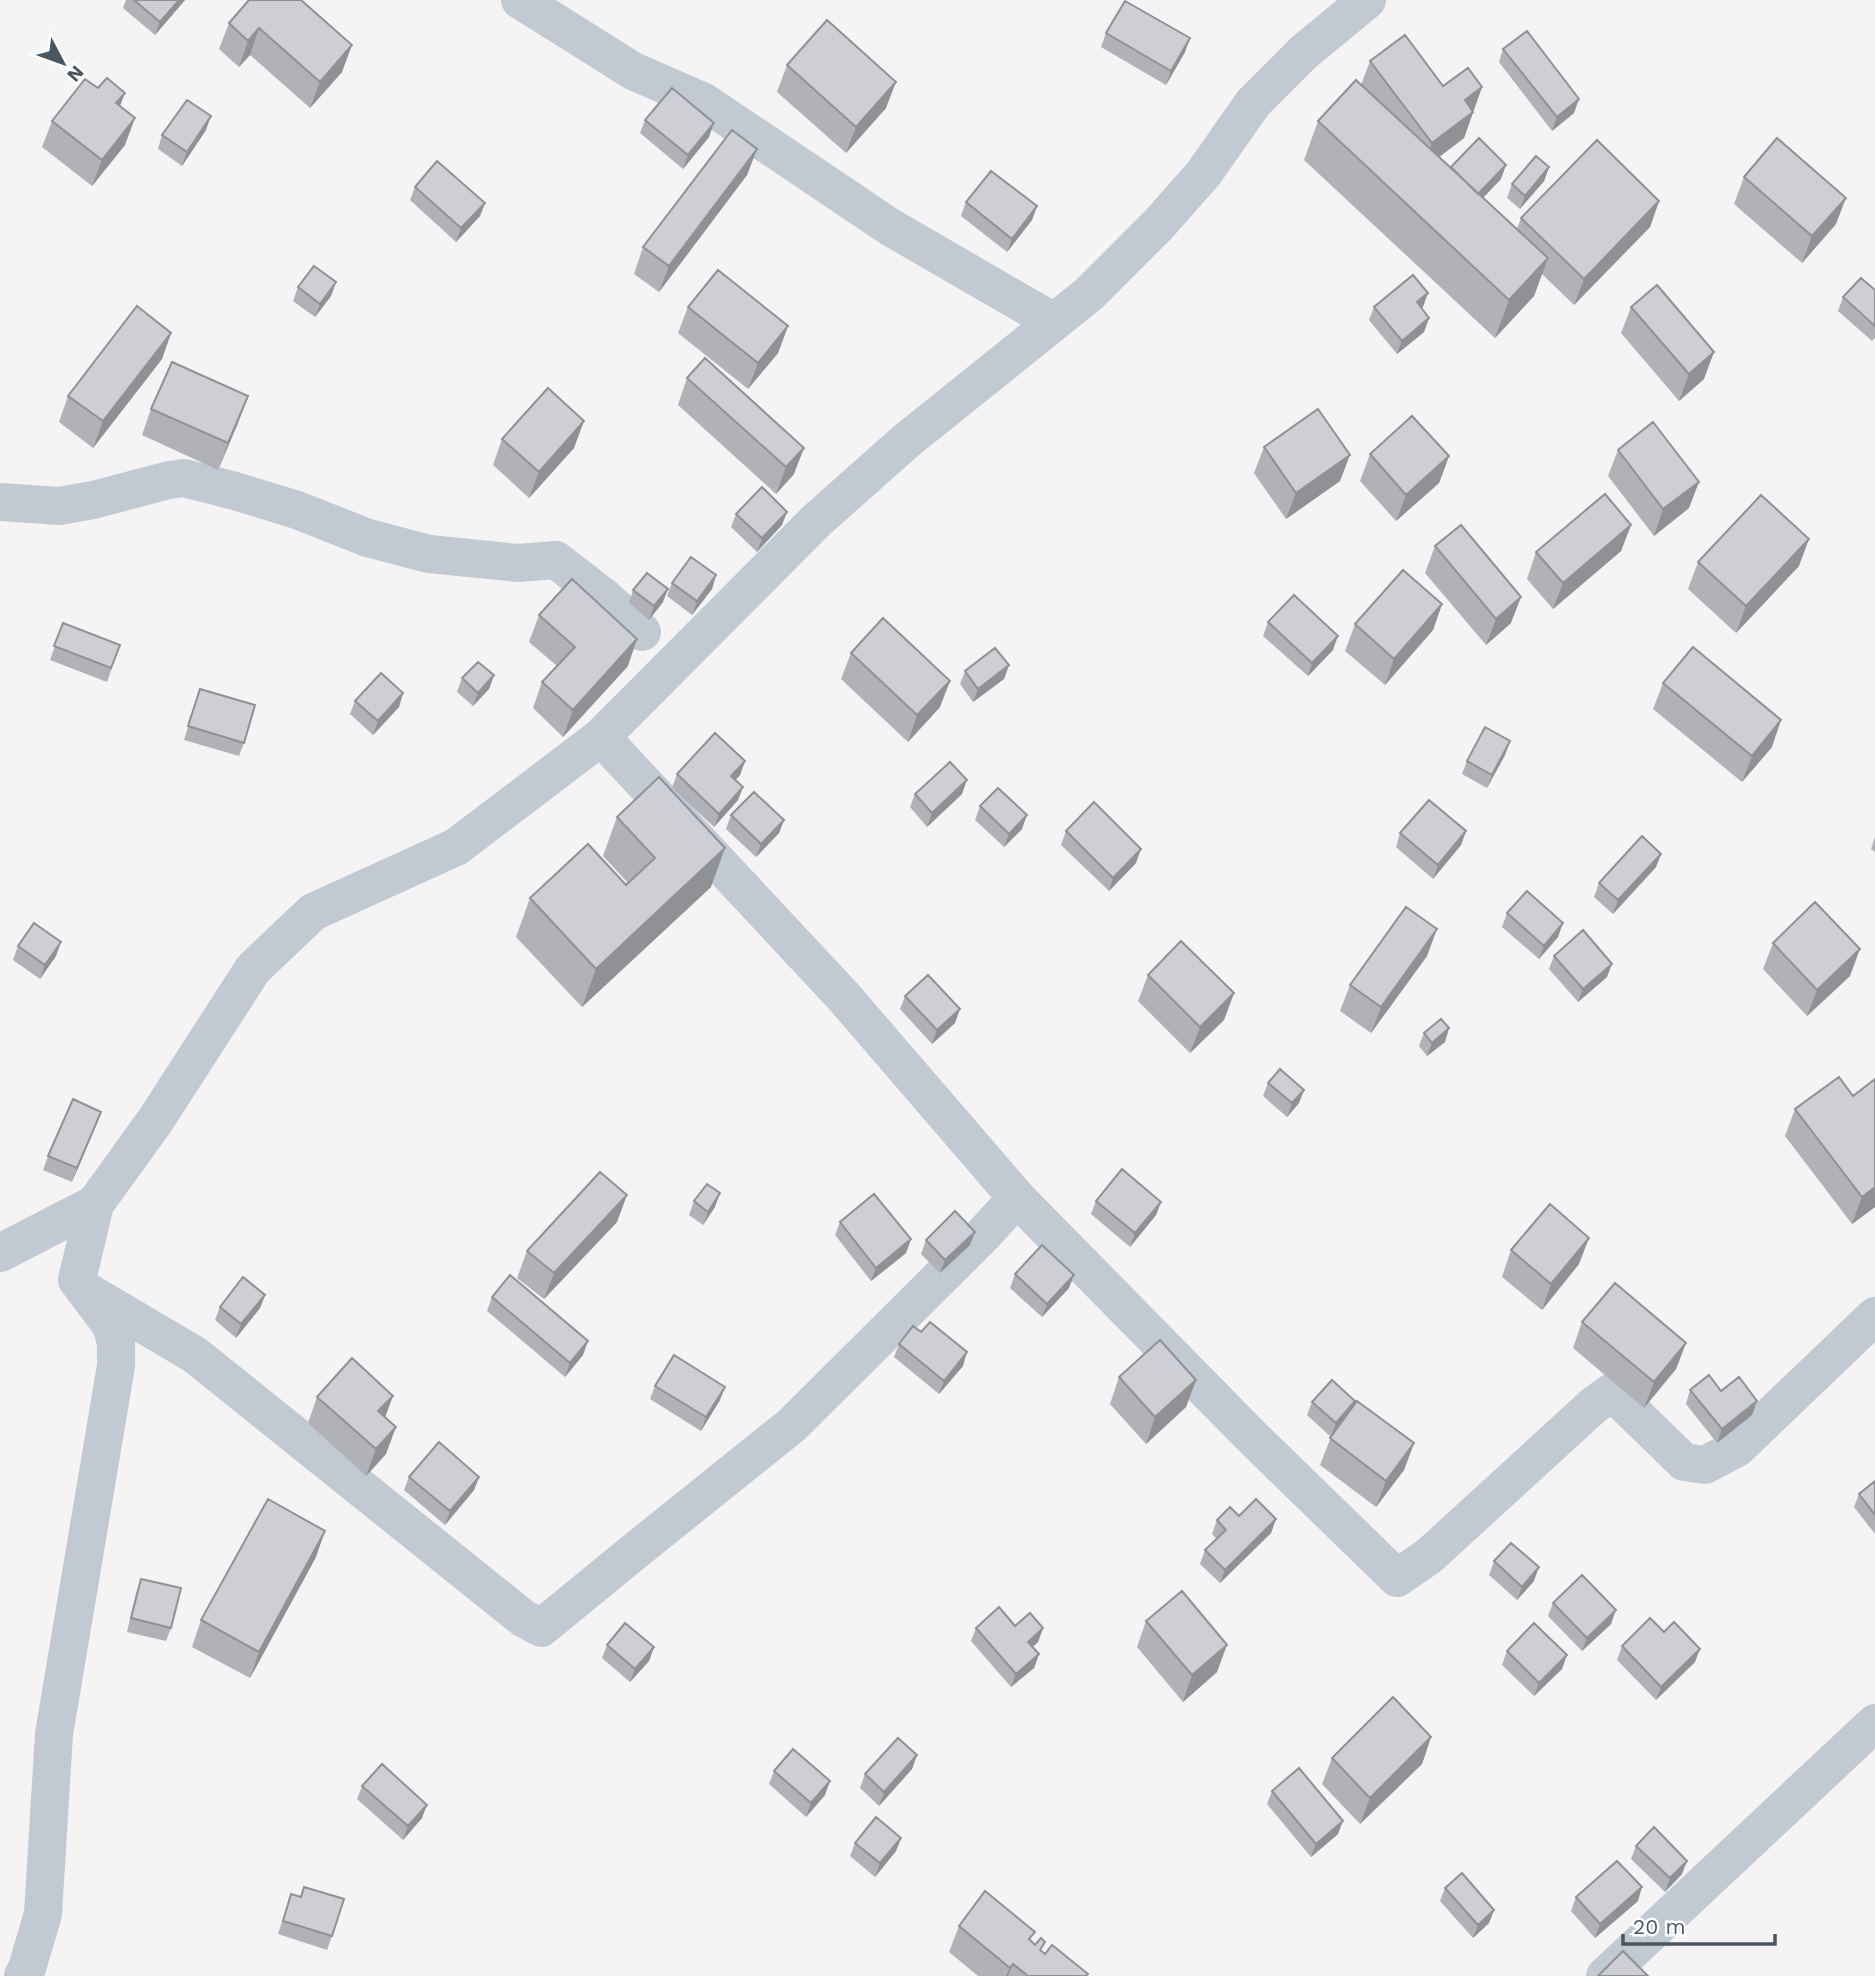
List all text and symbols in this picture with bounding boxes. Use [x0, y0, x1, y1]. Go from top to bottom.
north arrow [28, 28, 98, 98]
text: N [62, 61, 89, 87]
scale bar [1623, 1902, 1775, 1946]
text: 20 m [1633, 1914, 1685, 1939]

